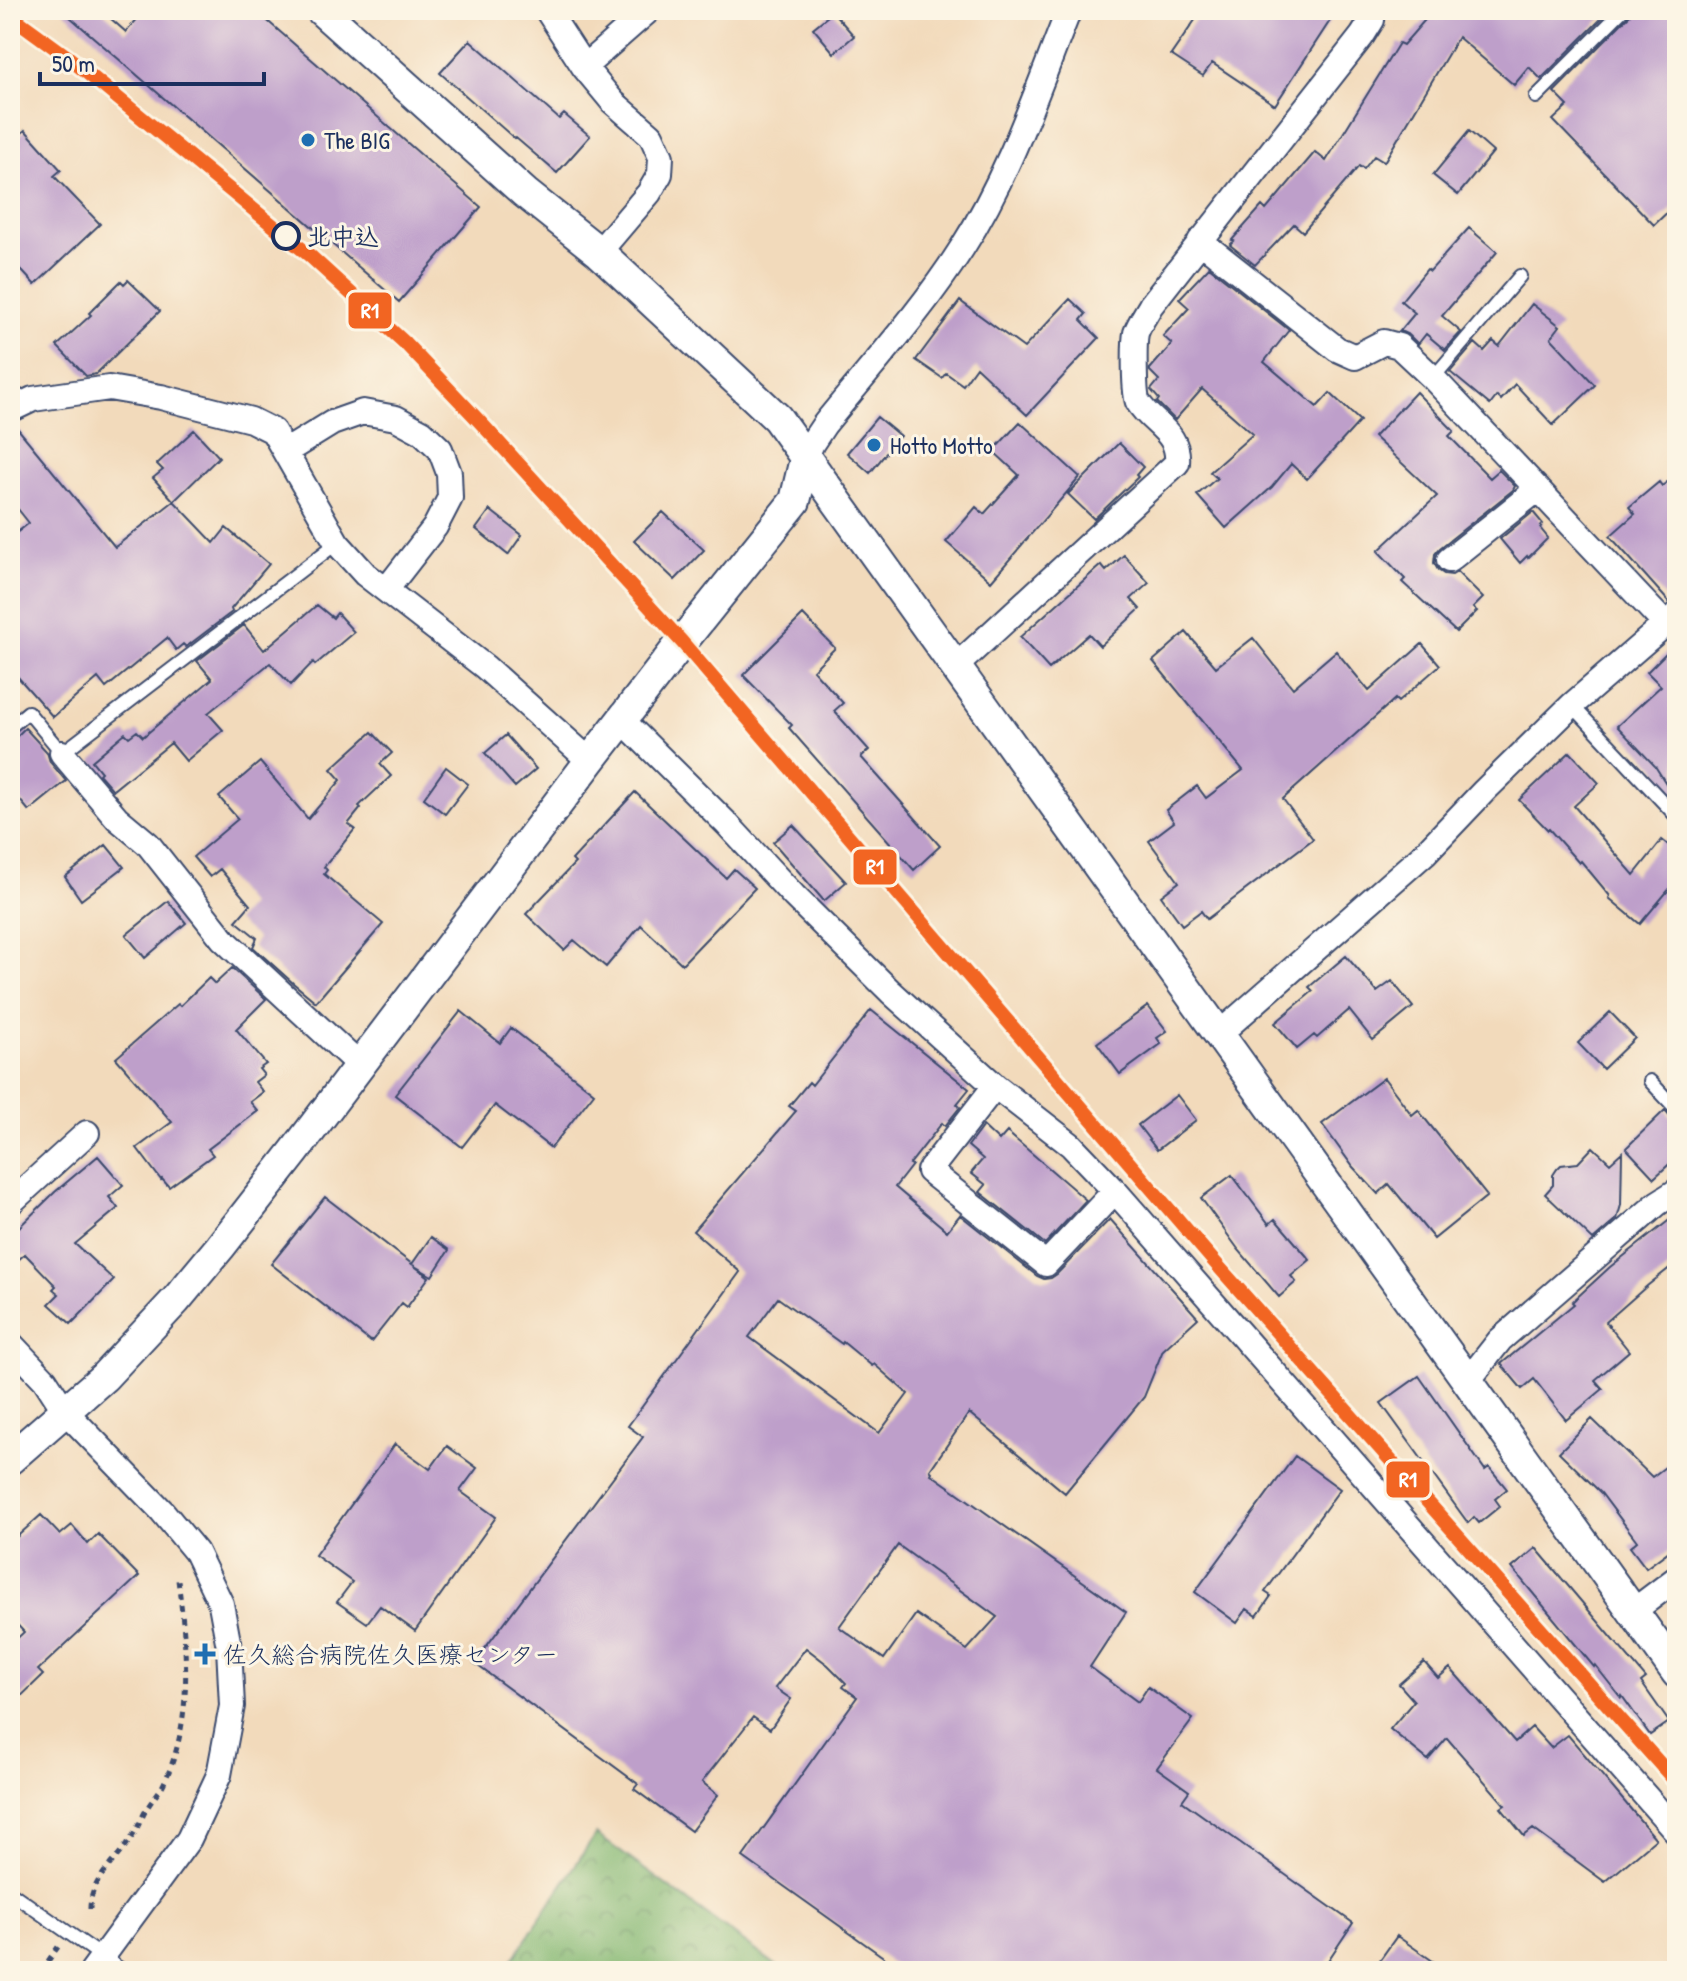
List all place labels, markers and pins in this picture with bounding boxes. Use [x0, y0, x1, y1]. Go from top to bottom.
place label: The BIG [324, 124, 390, 156]
marker: The BIG [299, 131, 317, 149]
place label: 北中込 [307, 220, 379, 252]
marker: 北中込 [272, 222, 300, 250]
place label: Hotto Motto [890, 429, 993, 461]
marker: Hotto Motto [865, 436, 883, 454]
place label: 佐久総合病院佐久医療センター [223, 1638, 558, 1670]
marker: 佐久総合病院佐久医療センター [194, 1643, 216, 1665]

